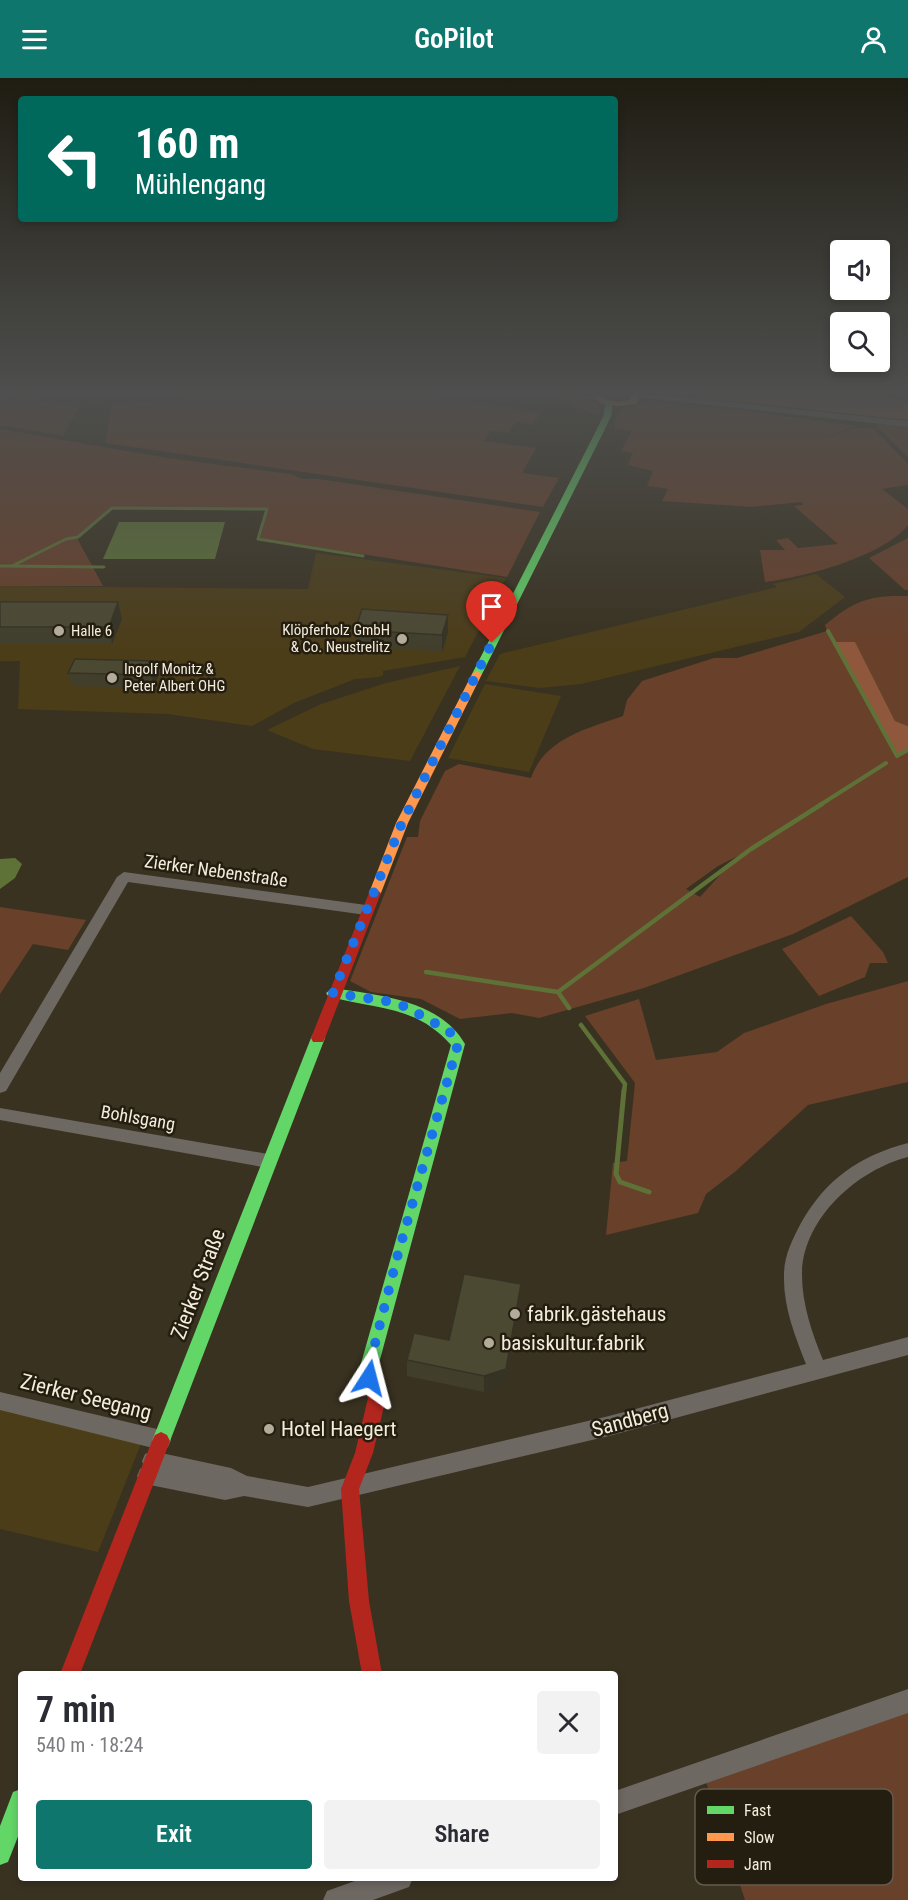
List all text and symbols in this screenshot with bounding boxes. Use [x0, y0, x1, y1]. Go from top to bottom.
icon: menu [18, 23, 51, 56]
text: GoPilot [414, 23, 494, 55]
icon: person [857, 23, 890, 56]
text: 160 m [135, 119, 240, 168]
icon: left [36, 120, 114, 198]
text: Mühlengang [135, 169, 266, 201]
map controls [830, 240, 890, 372]
button: sound [830, 240, 890, 300]
button: search [830, 312, 890, 372]
pin [466, 581, 517, 643]
icon: arrive [475, 590, 508, 623]
place label: Klöpferholz GmbH & Co. Neustrelitz [282, 621, 390, 656]
place label: Halle 6 [71, 622, 112, 640]
marker: Halle 6 [52, 624, 66, 638]
marker: Klöpferholz GmbH & Co. Neustrelitz [395, 632, 409, 646]
place label: Ingolf Monitz & Peter Albert OHG [124, 660, 225, 695]
marker: Ingolf Monitz & Peter Albert OHG [105, 671, 119, 685]
street label: Zierker Nebenstraße [143, 850, 289, 891]
street label: Bohlsgang [99, 1101, 177, 1134]
street label: Zierker Straße [166, 1225, 230, 1343]
place label: fabrik.gästehaus [527, 1302, 666, 1326]
marker: fabrik.gästehaus [508, 1307, 522, 1321]
place label: basiskultur.fabrik [501, 1331, 645, 1355]
marker: basiskultur.fabrik [482, 1336, 496, 1350]
position arrow [337, 1346, 401, 1410]
street label: Zierker Seegang [18, 1369, 154, 1425]
street label: Sandberg [589, 1398, 671, 1442]
place label: Hotel Haegert [281, 1417, 397, 1441]
marker: Hotel Haegert [262, 1422, 276, 1436]
text: 7 min [36, 1689, 116, 1731]
button: close [537, 1691, 600, 1754]
text: 540 m · 18:24 [36, 1733, 143, 1757]
legend [695, 1789, 893, 1885]
button: Exit [36, 1800, 312, 1869]
button: Share [324, 1800, 600, 1869]
text: Fast [744, 1801, 771, 1820]
text: Slow [744, 1828, 774, 1847]
text: Jam [744, 1855, 771, 1874]

